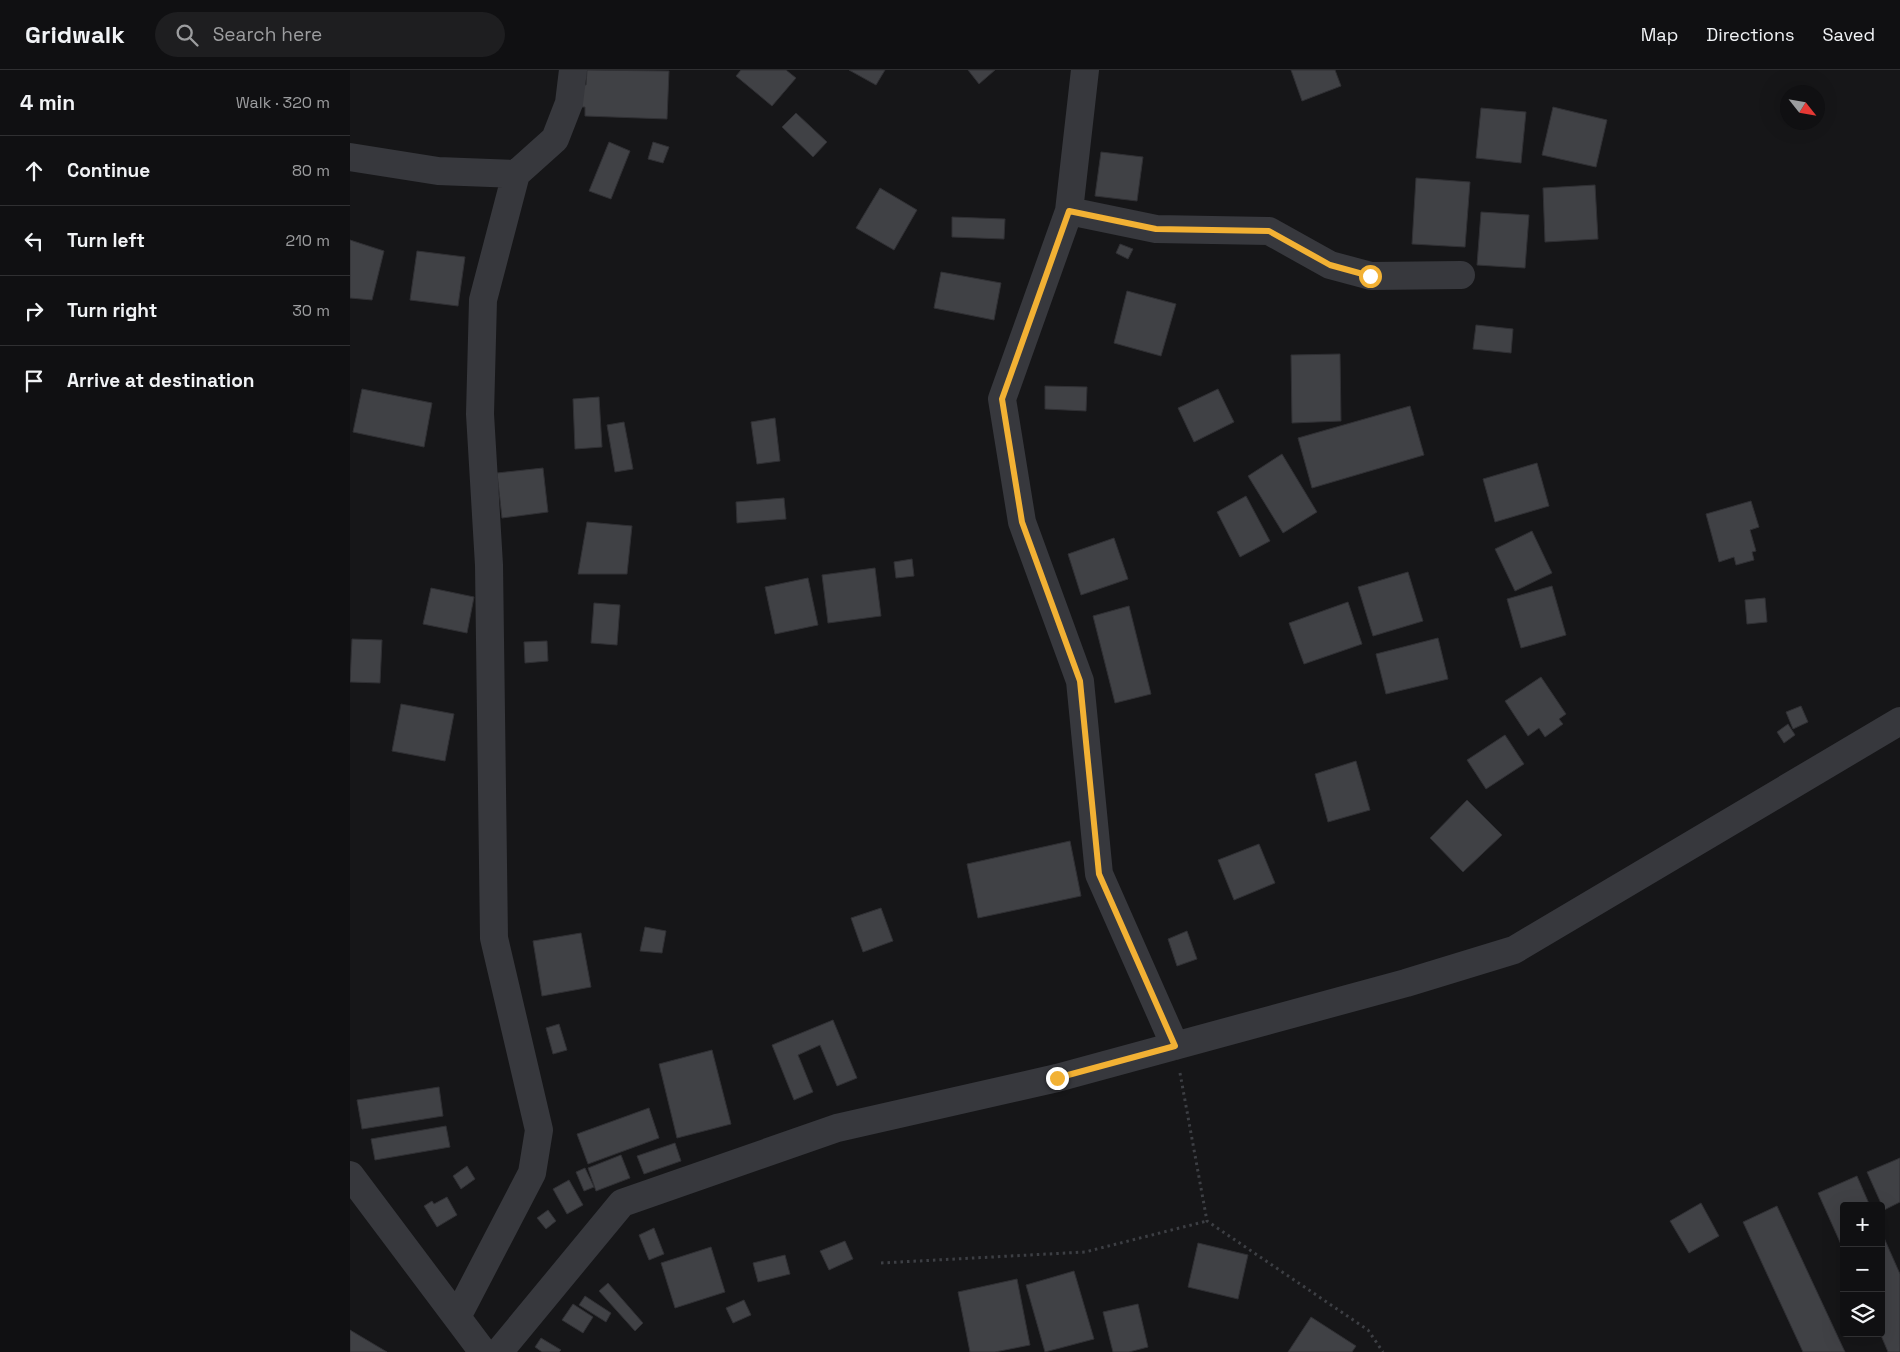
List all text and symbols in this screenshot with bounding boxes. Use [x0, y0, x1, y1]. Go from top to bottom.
search box [155, 12, 505, 57]
text: Gridwalk [25, 19, 125, 50]
icon: search [173, 21, 201, 49]
text: Search here [213, 22, 322, 47]
text: Map [1641, 23, 1678, 46]
text: Directions [1706, 23, 1795, 46]
text: Saved [1823, 23, 1875, 46]
north arrow [1780, 85, 1825, 130]
text: 4 min [20, 89, 75, 116]
text: Walk · 320 m [236, 92, 330, 113]
icon: ahead [20, 157, 48, 185]
text: Continue [67, 158, 150, 183]
text: 80 m [292, 160, 330, 181]
icon: left [20, 227, 48, 255]
text: Turn left [67, 228, 145, 253]
text: 210 m [286, 230, 330, 251]
route start [1359, 265, 1382, 288]
icon: right [20, 297, 48, 325]
text: Turn right [67, 298, 157, 323]
text: 30 m [292, 300, 330, 321]
icon: arrive [20, 367, 48, 395]
text: Arrive at destination [67, 368, 255, 393]
route end [1046, 1067, 1069, 1090]
map controls [1840, 1202, 1885, 1337]
button: + [1840, 1202, 1885, 1247]
button: − [1840, 1247, 1885, 1292]
button: layers [1840, 1292, 1885, 1337]

